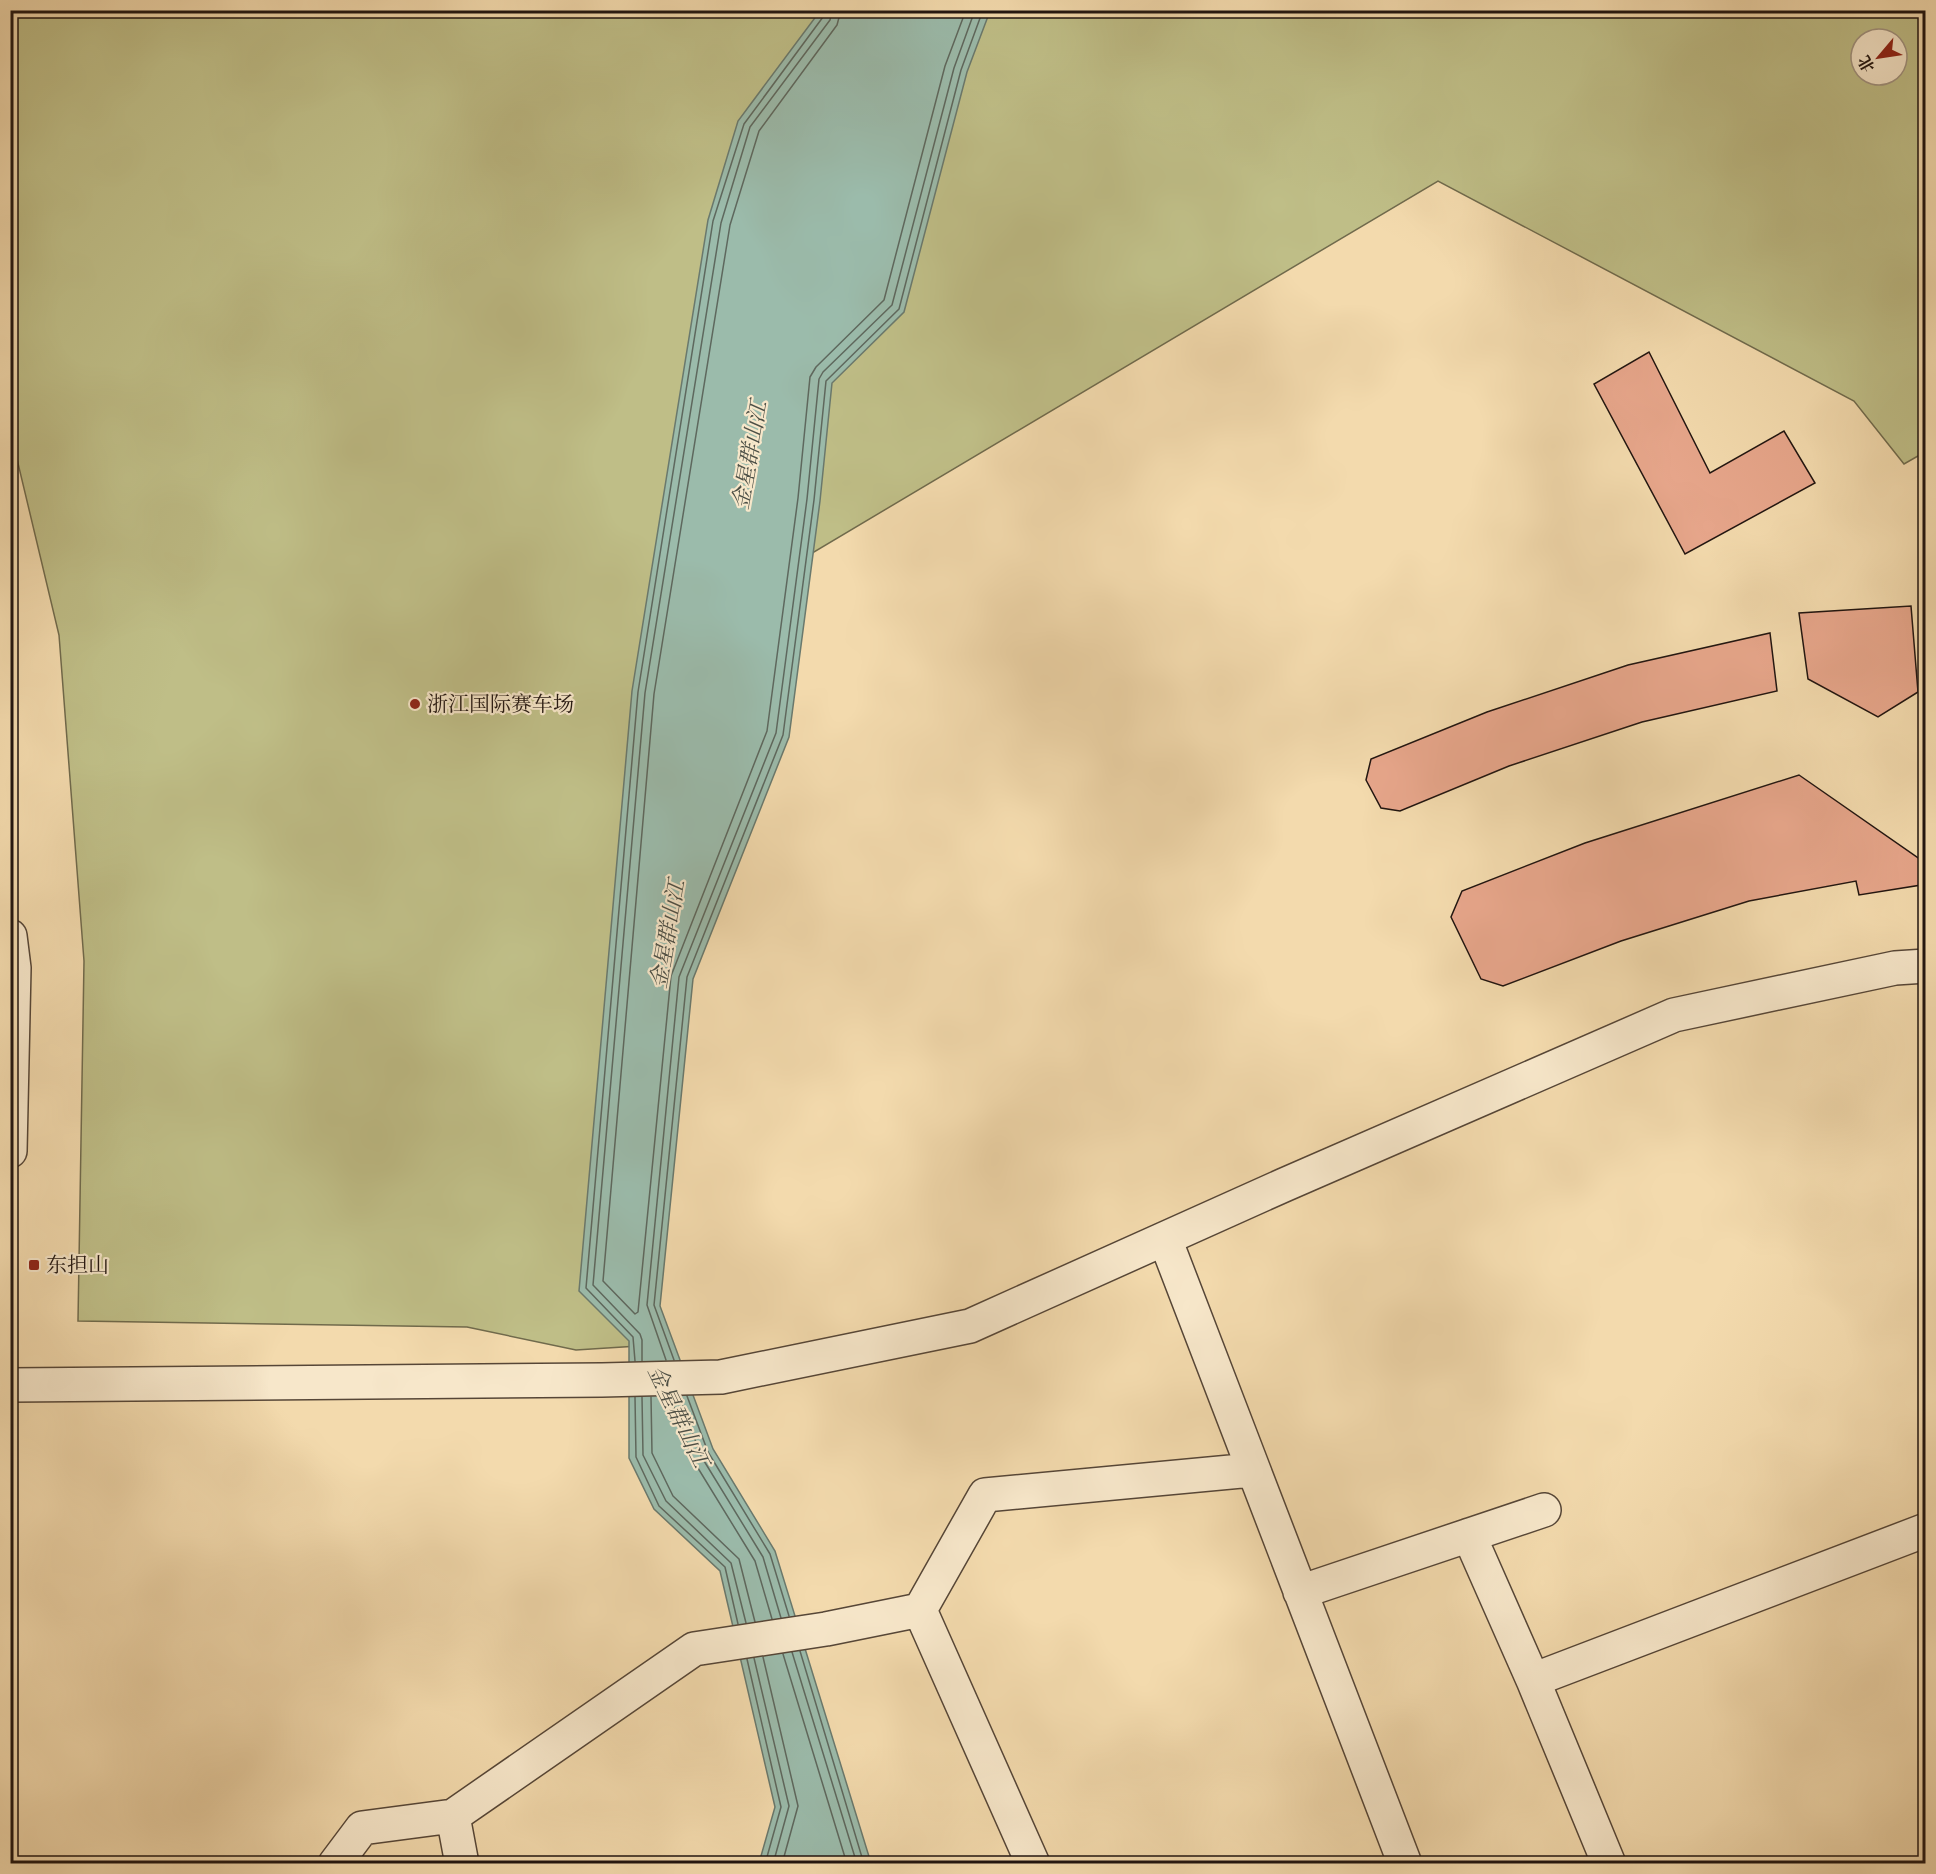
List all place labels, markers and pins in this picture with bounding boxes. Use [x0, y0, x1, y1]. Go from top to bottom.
place label: 浙江国际赛车场 [427, 692, 574, 718]
marker: 浙江国际赛车场 [408, 697, 422, 711]
place label: 东担山 [46, 1253, 109, 1279]
marker: 东担山 [27, 1258, 41, 1272]

